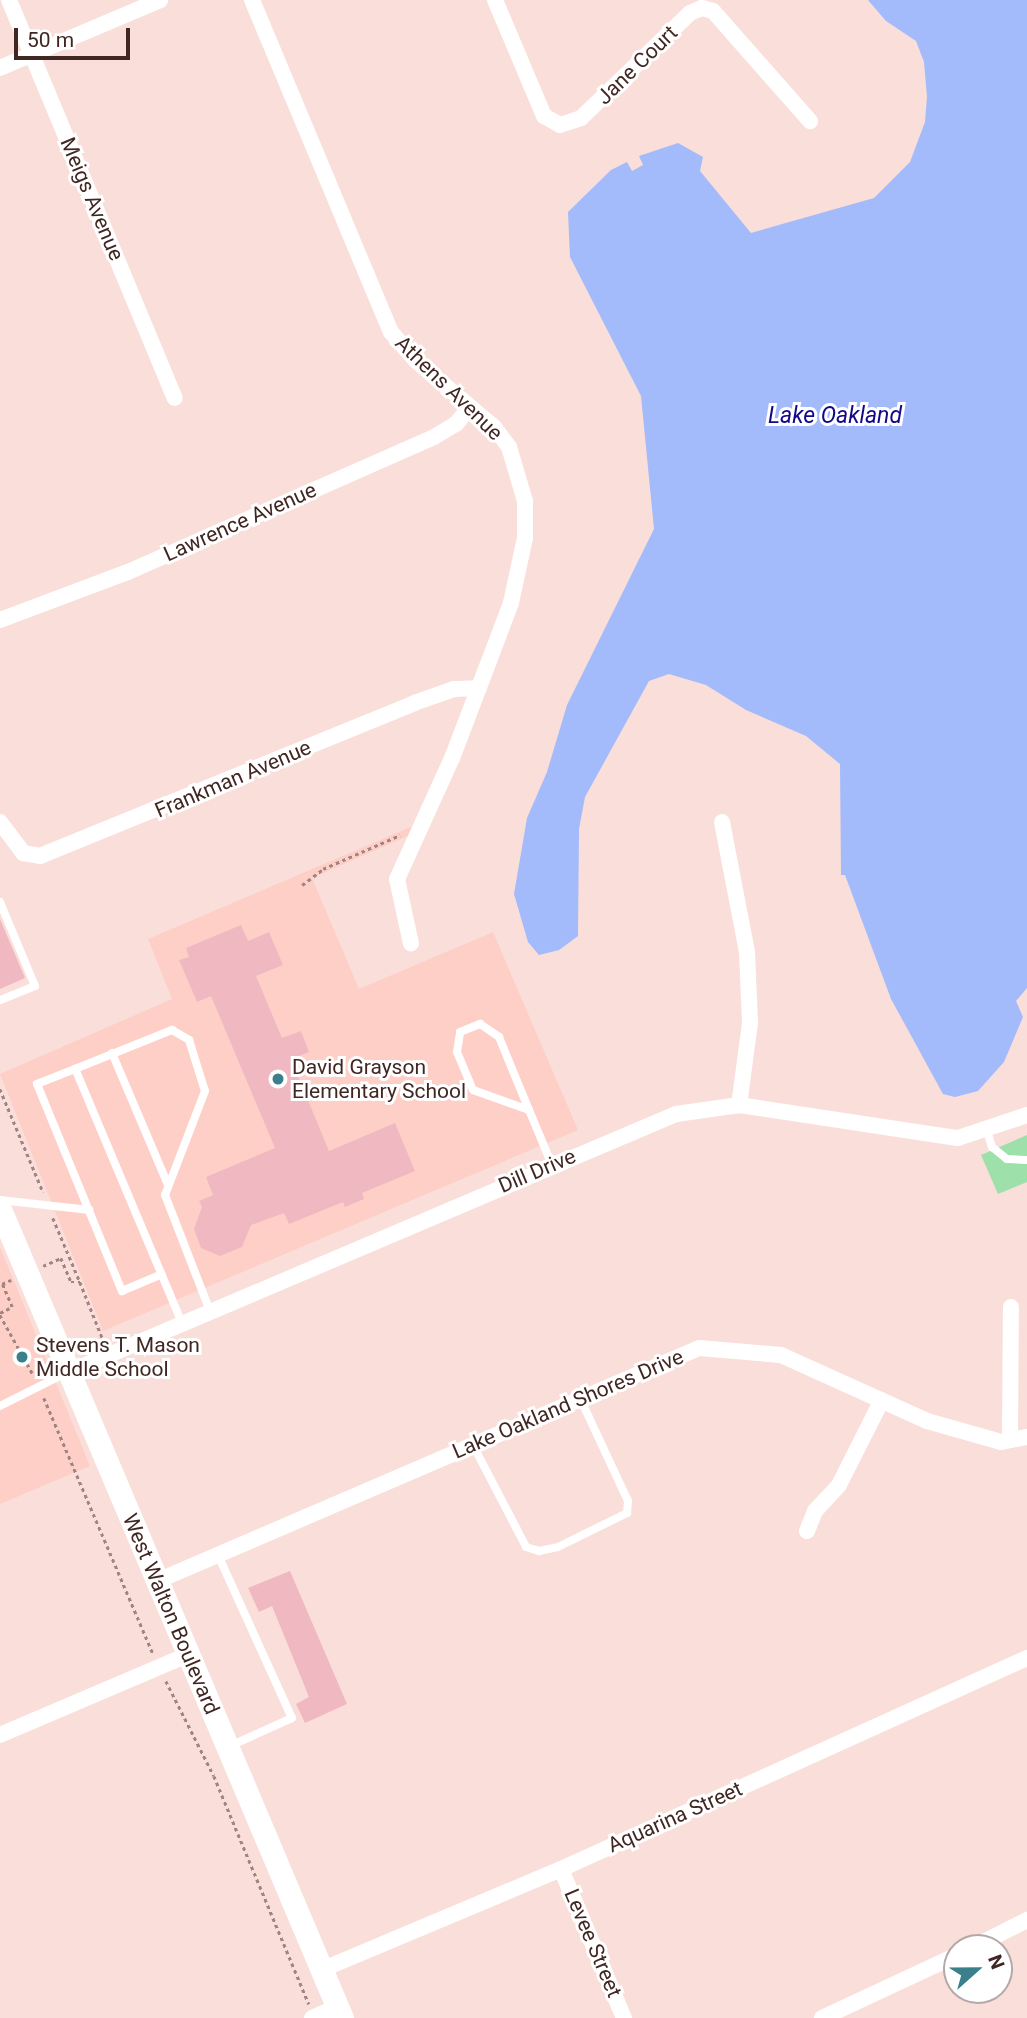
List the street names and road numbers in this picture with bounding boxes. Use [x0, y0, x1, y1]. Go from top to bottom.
street label: Jane Court [591, 20, 683, 110]
street label: Meigs Avenue [55, 134, 129, 264]
street label: Athens Avenue [390, 331, 508, 445]
street label: Lawrence Avenue [160, 477, 320, 567]
street label: Frankman Avenue [151, 735, 315, 823]
street label: Dill Drive [495, 1143, 579, 1199]
street label: Lake Oakland Shores Drive [449, 1344, 687, 1464]
street label: West Walton Boulevard [117, 1510, 225, 1718]
street label: Aquarina Street [604, 1776, 746, 1858]
street label: Levee Street [559, 1885, 627, 2001]

